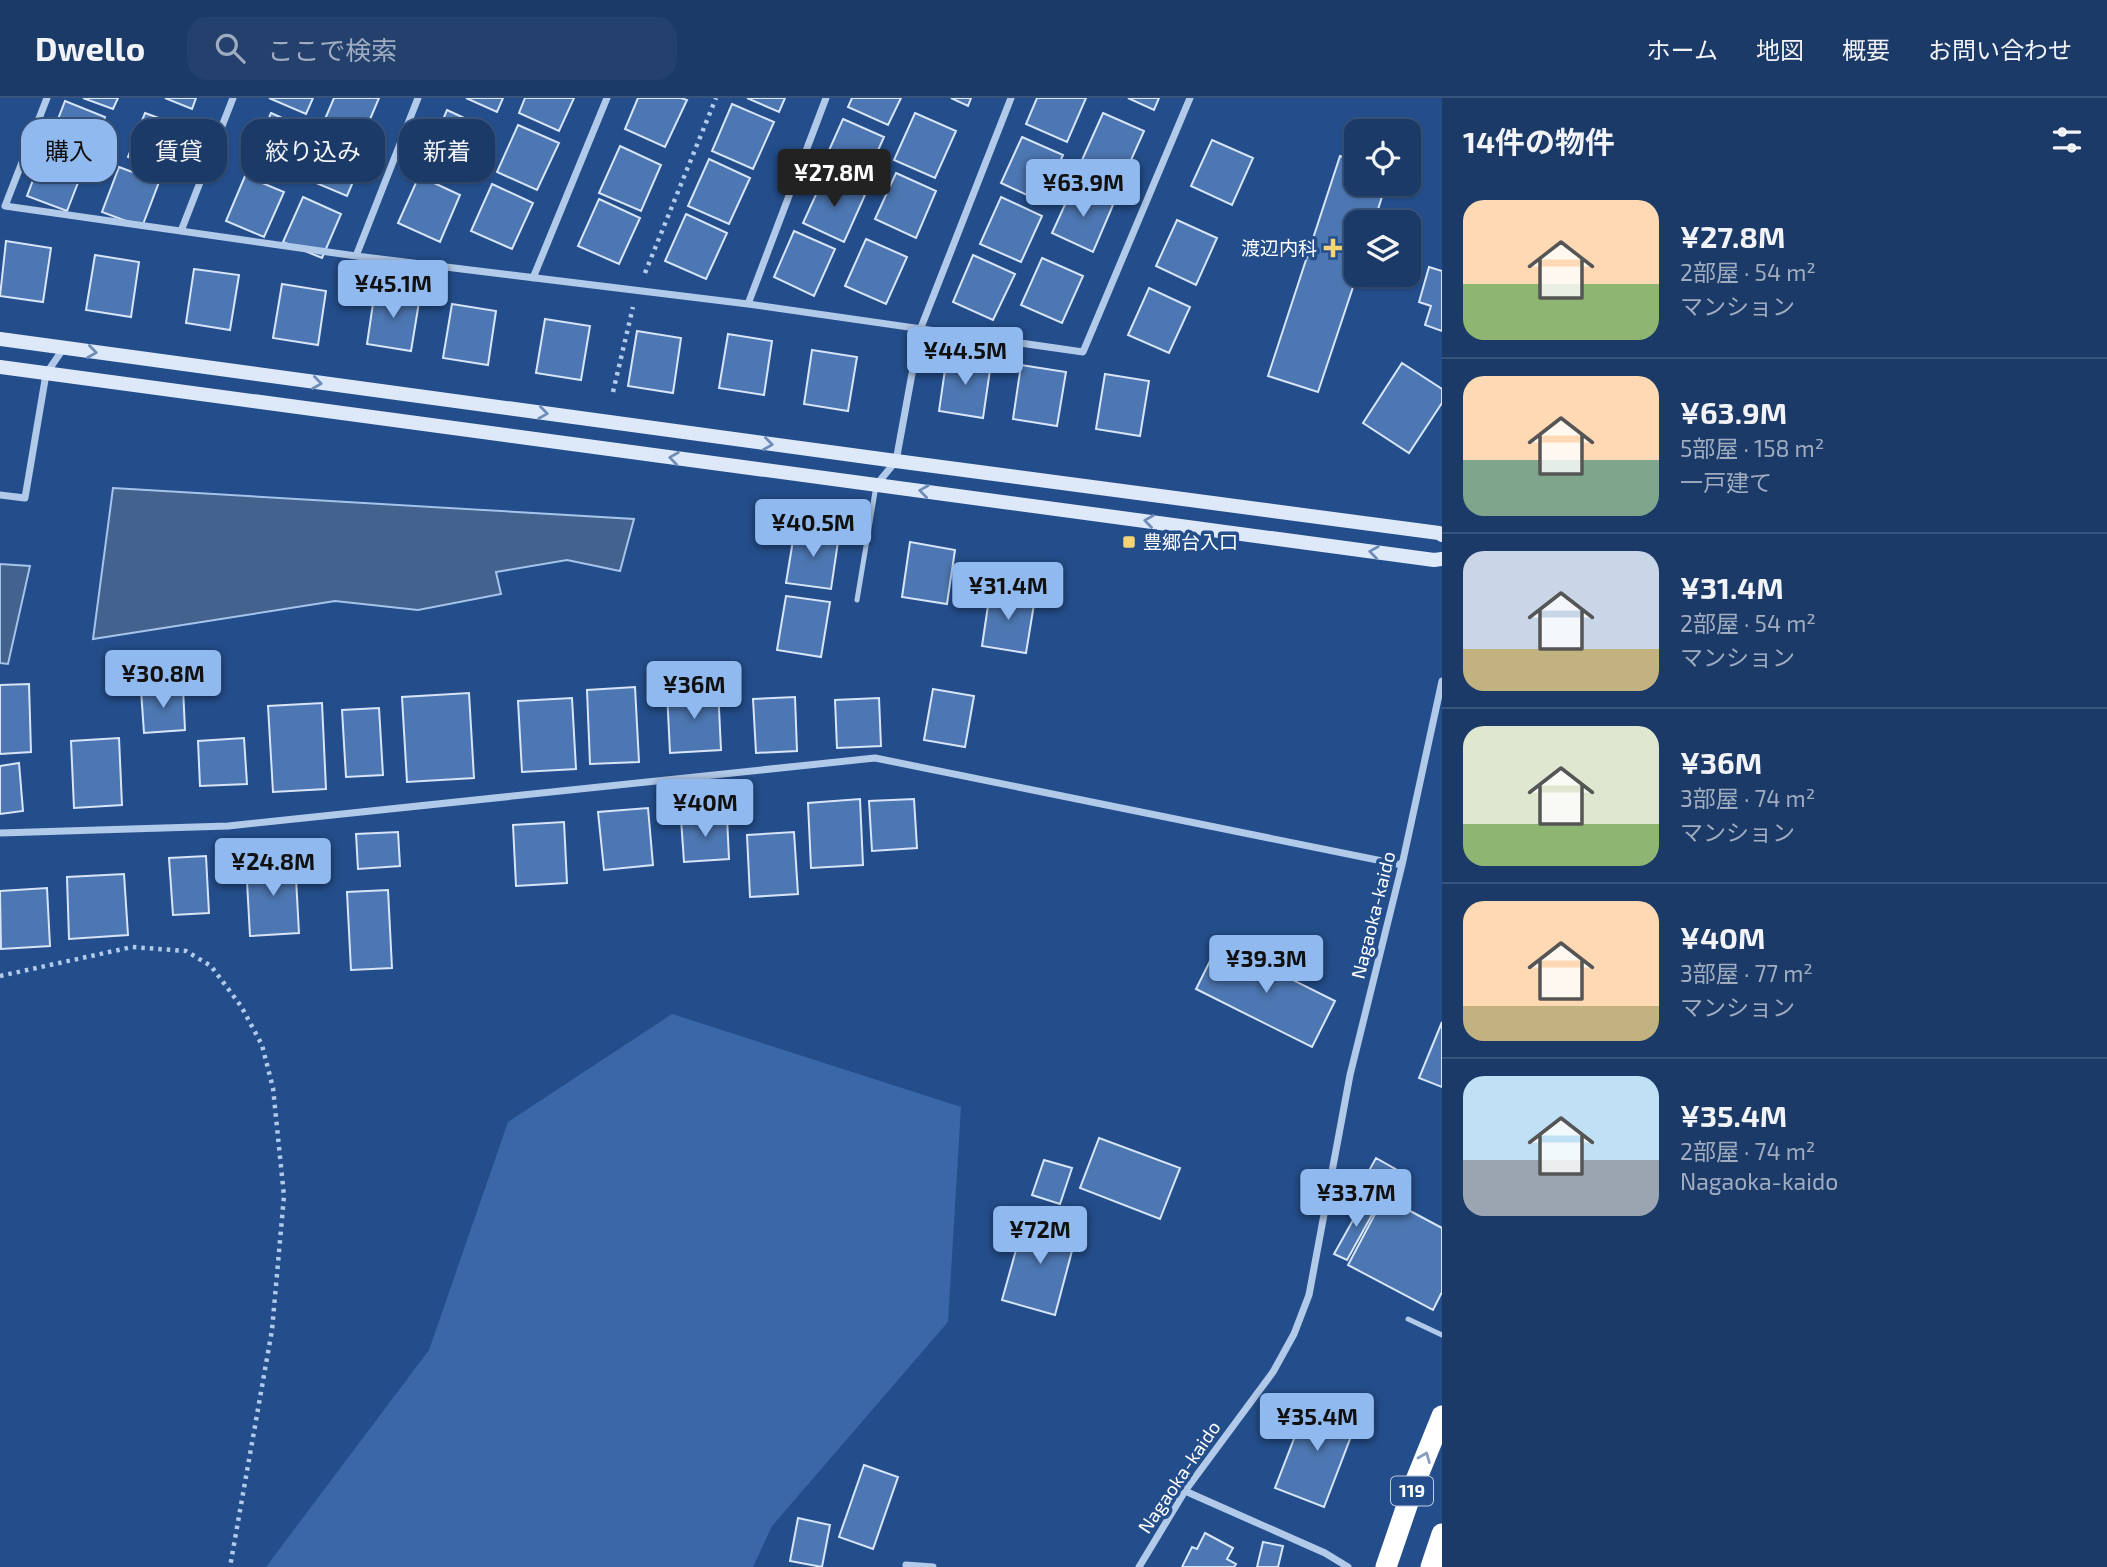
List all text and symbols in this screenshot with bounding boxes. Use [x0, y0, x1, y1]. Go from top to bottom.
search box [187, 17, 677, 80]
text: Dwello [35, 28, 145, 68]
icon: search [211, 29, 249, 67]
text: ここで検索 [267, 34, 397, 65]
text: ホーム [1647, 35, 1718, 64]
text: 地図 [1756, 35, 1804, 64]
text: 概要 [1842, 35, 1890, 64]
text: お問い合わせ [1928, 35, 2072, 64]
chip: 購入 [21, 119, 117, 182]
chip: 賃貸 [131, 119, 227, 182]
chip: 絞り込み [241, 119, 385, 182]
chip: 新着 [399, 119, 495, 182]
map controls [1344, 119, 1421, 287]
button: locate [1344, 119, 1421, 196]
icon: filters [2048, 121, 2086, 159]
text: 14件の物件 [1463, 123, 1615, 159]
pin: ¥27.8M [777, 150, 891, 209]
text: ¥27.8M [794, 158, 874, 186]
pin: ¥63.9M [1026, 159, 1140, 219]
text: ¥63.9M [1042, 168, 1124, 196]
button: layers [1344, 210, 1421, 287]
text: ¥27.8M [1680, 218, 1785, 254]
icon: home [1519, 228, 1603, 312]
place label: 渡辺内科 [1241, 236, 1317, 259]
marker: 渡辺内科 [1323, 238, 1343, 258]
text: 2部屋 · 54 m² [1680, 258, 1816, 286]
pin: ¥45.1M [336, 260, 450, 320]
text: ¥45.1M [354, 269, 432, 297]
text: マンション [1680, 292, 1795, 320]
pin: ¥44.5M [908, 328, 1022, 387]
text: ¥44.5M [923, 336, 1007, 364]
one-way arrow [86, 344, 98, 359]
one-way arrow [311, 375, 323, 390]
text: ¥63.9M [1680, 394, 1787, 430]
icon: home [1519, 404, 1603, 488]
one-way arrow [537, 406, 549, 421]
text: 5部屋 · 158 m² [1680, 434, 1824, 462]
one-way arrow [762, 436, 774, 451]
one-way arrow [668, 450, 680, 465]
text: 一戸建て [1680, 468, 1772, 496]
one-way arrow [918, 484, 929, 499]
pin: ¥40.5M [756, 500, 870, 559]
text: ¥40.5M [771, 508, 855, 536]
one-way arrow [1143, 514, 1155, 529]
place label: 豊郷台入口 [1143, 530, 1238, 553]
marker: 豊郷台入口 [1121, 534, 1137, 550]
one-way arrow [1369, 545, 1380, 560]
pin: ¥31.4M [951, 562, 1065, 622]
text: ¥31.4M [1680, 569, 1784, 605]
text: ¥31.4M [968, 571, 1048, 599]
icon: home [1519, 579, 1603, 663]
text: 2部屋 · 54 m² [1680, 609, 1816, 637]
text: マンション [1680, 643, 1795, 671]
pin: ¥30.8M [106, 650, 220, 710]
text: ¥30.8M [121, 659, 205, 687]
pin: ¥36M [653, 662, 735, 721]
text: ¥36M [663, 670, 725, 698]
text: ¥36M [1680, 744, 1762, 780]
icon: home [1519, 754, 1603, 838]
pin: ¥40M [664, 780, 746, 839]
text: 3部屋 · 74 m² [1680, 784, 1815, 812]
text: ¥40M [672, 788, 738, 816]
text: マンション [1680, 818, 1795, 846]
pin: ¥24.8M [216, 838, 330, 898]
text: ¥24.8M [231, 847, 315, 875]
street label: Nagaoka-kaido [1346, 849, 1399, 981]
text: ¥40M [1680, 919, 1765, 955]
icon: home [1519, 929, 1603, 1013]
pin: ¥39.3M [1209, 936, 1323, 995]
text: ¥39.3M [1225, 944, 1307, 972]
text: 3部屋 · 77 m² [1680, 959, 1813, 987]
text: マンション [1680, 993, 1795, 1021]
text: ¥35.4M [1680, 1097, 1787, 1133]
icon: home [1519, 1104, 1603, 1188]
text: 2部屋 · 74 m² [1680, 1137, 1815, 1165]
text: Nagaoka-kaido [1680, 1167, 1838, 1195]
pin: ¥33.7M [1299, 1170, 1413, 1229]
text: ¥33.7M [1316, 1178, 1396, 1206]
pin: ¥72M [999, 1206, 1081, 1266]
text: ¥72M [1009, 1215, 1071, 1243]
pin: ¥35.4M [1260, 1394, 1374, 1453]
text: ¥35.4M [1276, 1402, 1358, 1430]
street label: Nagaoka-kaido [1133, 1416, 1225, 1537]
one-way arrow [1417, 1451, 1431, 1463]
road number: 119 [1391, 1476, 1433, 1506]

